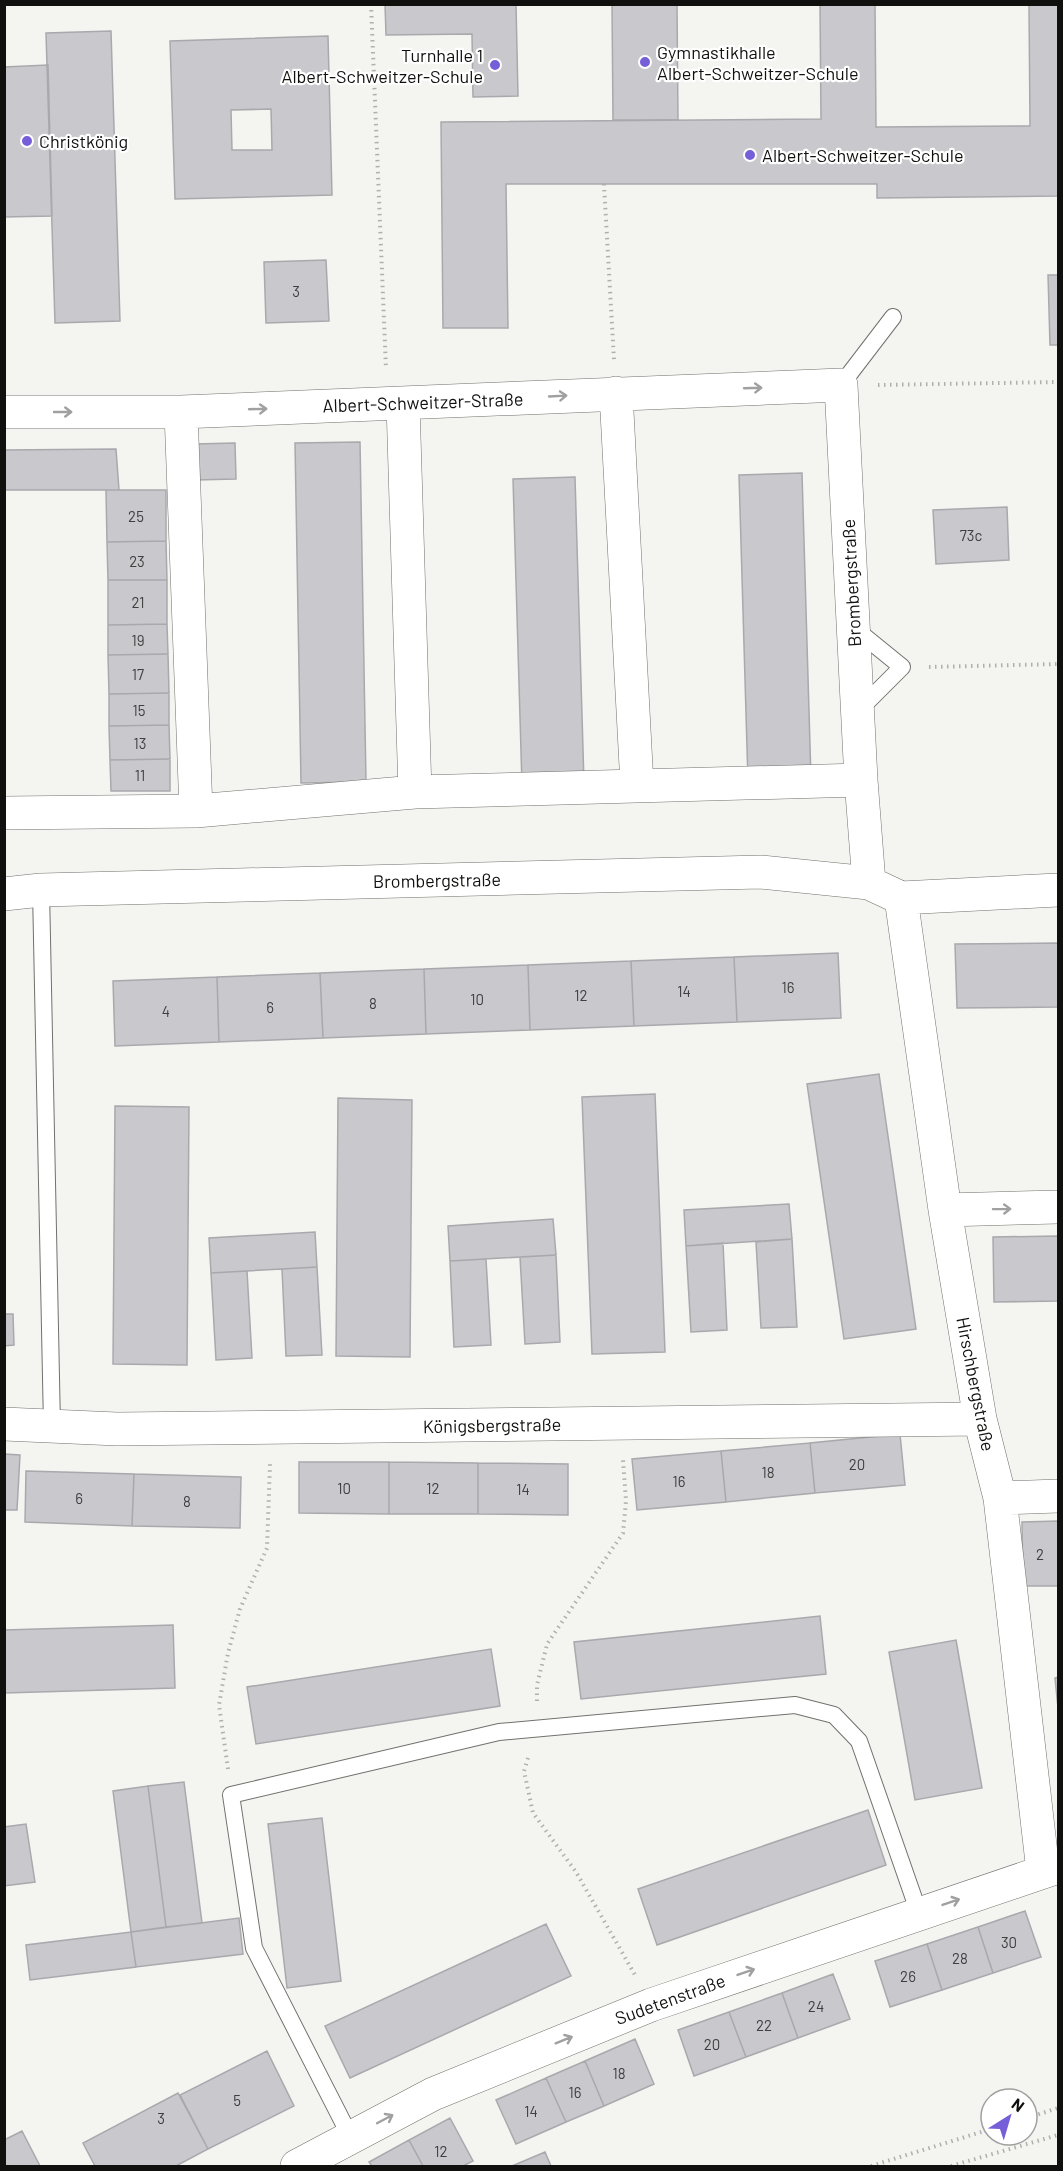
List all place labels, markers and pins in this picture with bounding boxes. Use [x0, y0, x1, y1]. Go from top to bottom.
place label: Gymnastikhalle Albert-Schweitzer-Schule [657, 41, 859, 84]
place label: Turnhalle 1 Albert-Schweitzer-Schule [282, 44, 483, 87]
marker: Gymnastikhalle Albert-Schweitzer-Schule [638, 55, 652, 69]
marker: Turnhalle 1 Albert-Schweitzer-Schule [488, 58, 502, 72]
place label: Christkönig [39, 130, 128, 152]
marker: Christkönig [20, 134, 34, 148]
place label: Albert-Schweitzer-Schule [762, 144, 964, 166]
marker: Albert-Schweitzer-Schule [743, 148, 757, 162]

